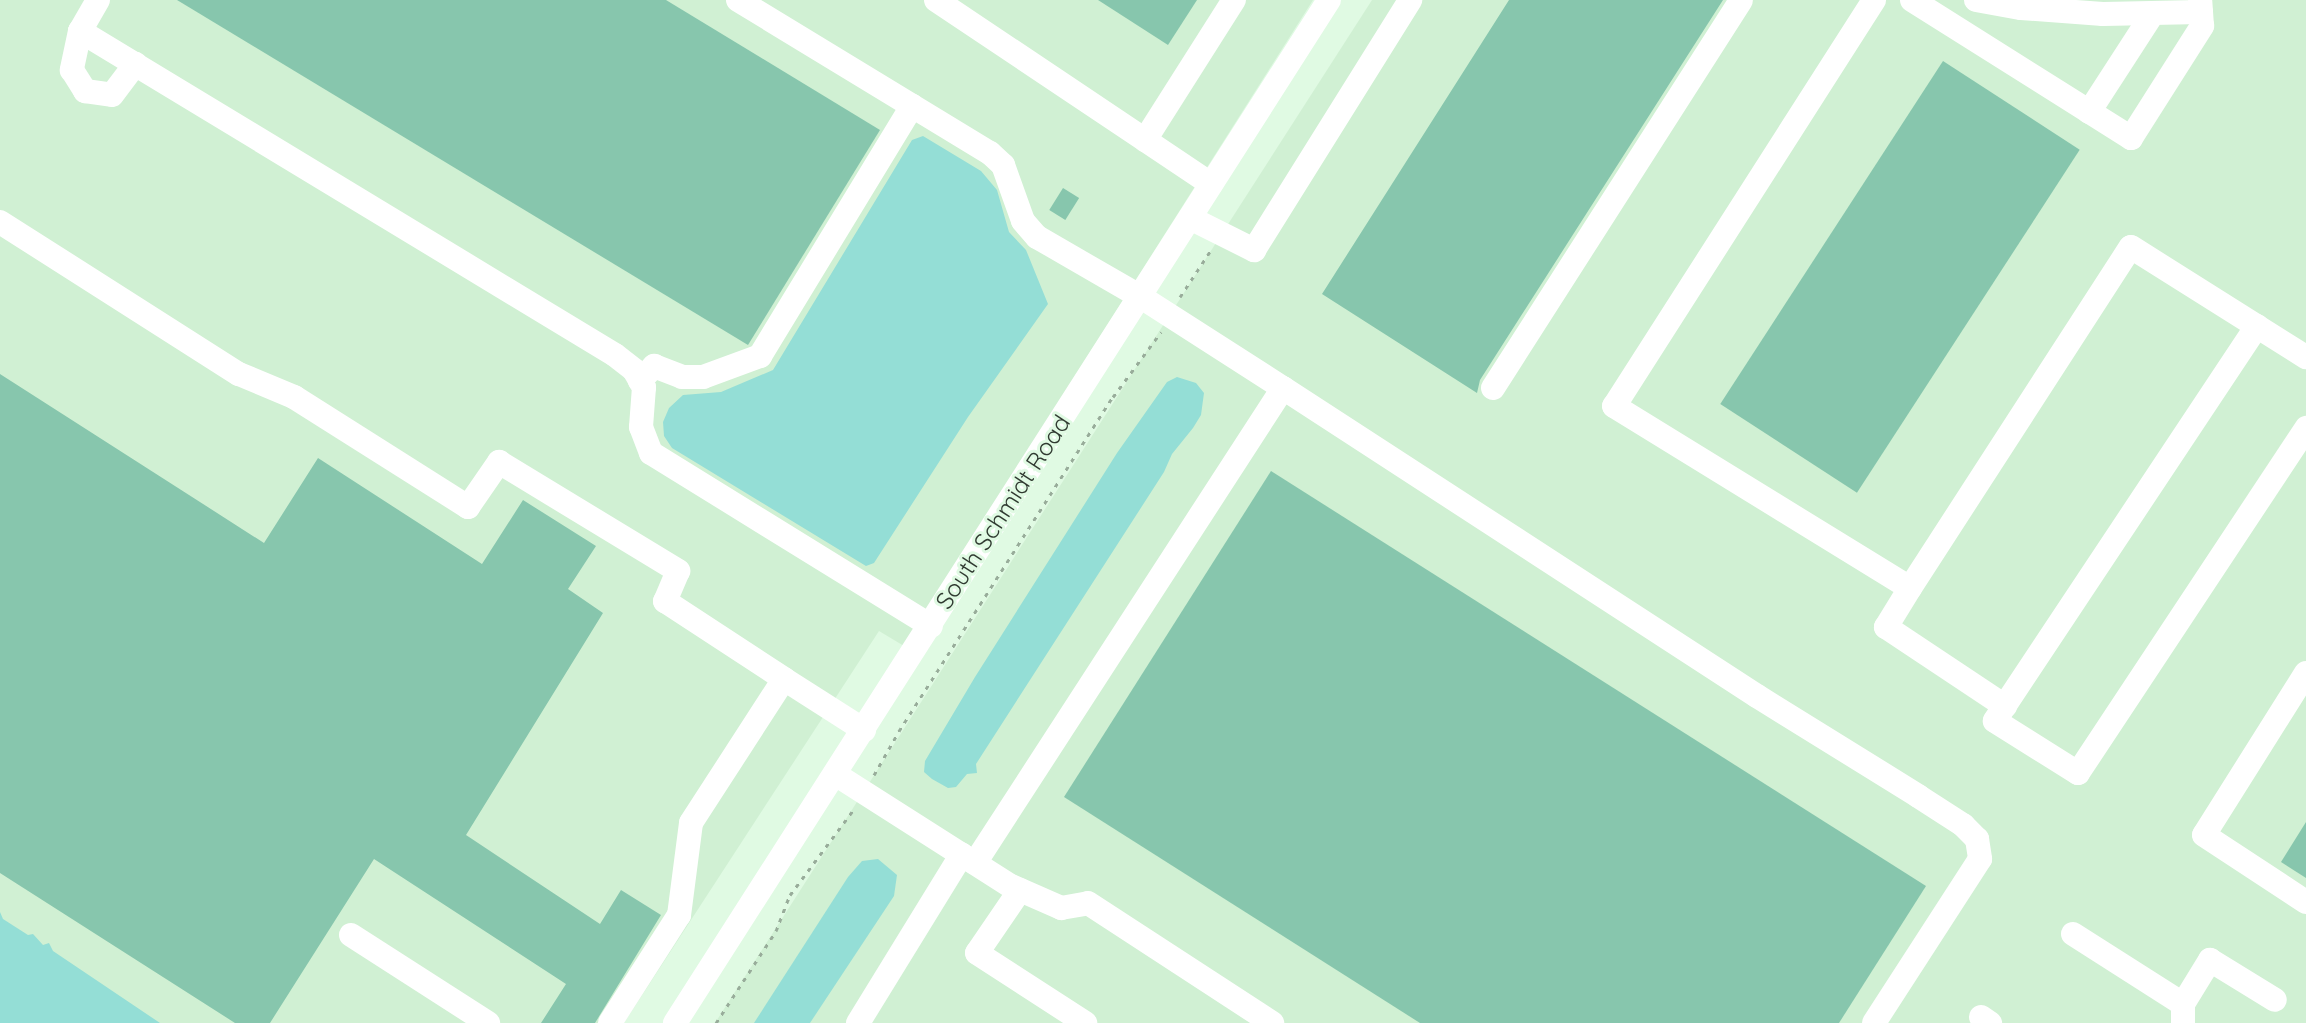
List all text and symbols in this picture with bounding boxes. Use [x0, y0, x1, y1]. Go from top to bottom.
street label: South Schmidt Road [930, 410, 1076, 614]

